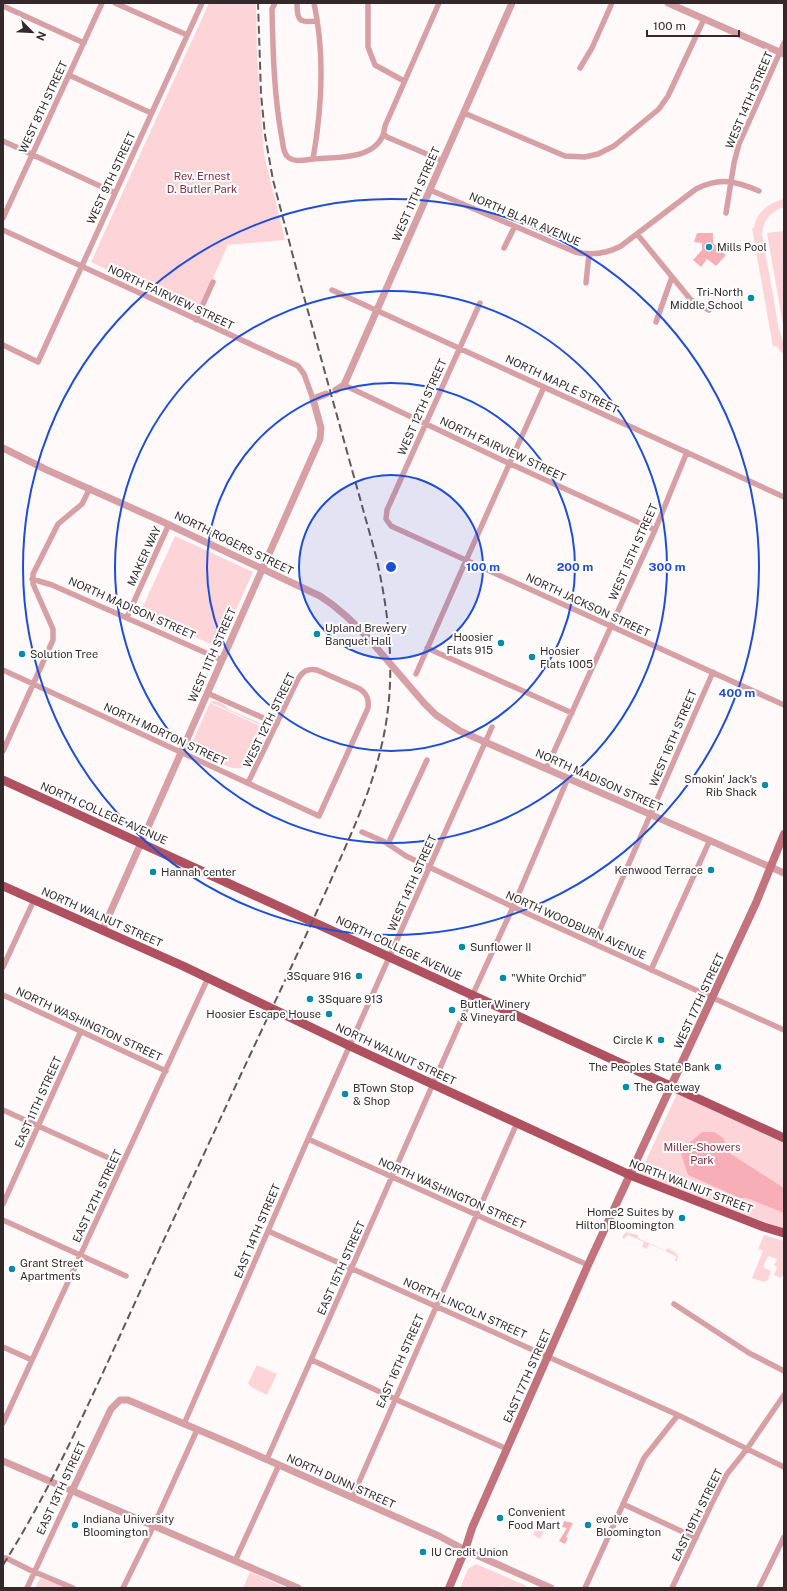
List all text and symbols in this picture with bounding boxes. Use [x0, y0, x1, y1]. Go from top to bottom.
north arrow [12, 12, 52, 52]
scale bar [647, 12, 739, 38]
text: 100 m [653, 19, 686, 33]
text: N [34, 30, 48, 42]
street label: WEST 14TH STREET [723, 49, 775, 150]
street label: WEST 8TH STREET [16, 59, 70, 155]
street label: WEST 9TH STREET [84, 130, 138, 226]
street label: WEST 11TH STREET [390, 145, 442, 243]
park label: Rev. Ernest D. Butler Park [167, 170, 237, 195]
street label: NORTH BLAIR AVENUE [467, 190, 583, 248]
place label: Mills Pool [717, 241, 767, 253]
marker: Mills Pool [704, 242, 714, 252]
street label: NORTH FAIRVIEW STREET [106, 263, 236, 332]
place label: Tri-North Middle School [670, 286, 743, 311]
marker: Tri-North Middle School [746, 293, 756, 303]
street label: NORTH MAPLE STREET [504, 352, 621, 416]
street label: WEST 12TH STREET [395, 357, 449, 457]
street label: NORTH FAIRVIEW STREET [438, 415, 568, 484]
street label: WEST 15TH STREET [606, 501, 660, 602]
street label: NORTH ROGERS STREET [173, 509, 296, 577]
street label: MAKER WAY [125, 524, 163, 588]
centre of rings [384, 560, 398, 574]
text: 100 m [466, 560, 500, 574]
text: 200 m [557, 560, 593, 574]
text: 300 m [649, 560, 686, 574]
street label: NORTH JACKSON STREET [524, 571, 652, 639]
street label: NORTH MADISON STREET [67, 575, 198, 642]
street label: WEST 11TH STREET [186, 606, 238, 704]
place label: Upland Brewery Banquet Hall [325, 622, 407, 647]
marker: Upland Brewery Banquet Hall [312, 629, 322, 639]
place label: Hoosier Flats 915 [446, 631, 493, 656]
marker: Hoosier Flats 915 [496, 638, 506, 648]
place label: Hoosier Flats 1005 [540, 645, 593, 670]
place label: Solution Tree [30, 648, 98, 660]
marker: Solution Tree [17, 649, 27, 659]
marker: Hoosier Flats 1005 [527, 652, 537, 662]
street label: WEST 12TH STREET [241, 670, 297, 769]
text: 400 m [719, 686, 756, 700]
street label: WEST 16TH STREET [647, 687, 699, 788]
street label: NORTH MORTON STREET [102, 700, 228, 768]
street label: NORTH MADISON STREET [534, 747, 665, 814]
place label: Smokin' Jack's Rib Shack [684, 773, 757, 798]
street label: NORTH COLLEGE AVENUE [39, 780, 169, 847]
marker: Smokin' Jack's Rib Shack [760, 780, 770, 790]
street label: WEST 14TH STREET [385, 833, 439, 933]
place label: Kenwood Terrace [615, 864, 703, 876]
marker: Kenwood Terrace [706, 865, 716, 875]
place label: Hannah center [161, 866, 236, 878]
marker: Hannah center [148, 867, 158, 877]
street label: NORTH WALNUT STREET [40, 885, 165, 949]
street label: NORTH WOODBURN AVENUE [504, 889, 648, 962]
street label: NORTH COLLEGE AVENUE [334, 913, 464, 983]
place label: Sunflower II [470, 941, 531, 953]
marker: Sunflower II [457, 942, 467, 952]
street label: WEST 17TH STREET [672, 951, 727, 1051]
place label: 3Square 916 [286, 970, 351, 982]
marker: 3Square 916 [354, 971, 364, 981]
place label: "White Orchid" [511, 972, 587, 984]
marker: "White Orchid" [498, 973, 508, 983]
street label: NORTH WASHINGTON STREET [14, 985, 164, 1063]
place label: 3Square 913 [318, 993, 383, 1005]
marker: 3Square 913 [305, 994, 315, 1004]
place label: Butler Winery & Vineyard [460, 998, 530, 1023]
marker: Butler Winery & Vineyard [447, 1005, 457, 1015]
place label: Hoosier Escape House [206, 1008, 321, 1020]
marker: Hoosier Escape House [324, 1009, 334, 1019]
street label: NORTH WALNUT STREET [334, 1021, 458, 1087]
place label: Circle K [613, 1034, 653, 1046]
marker: Circle K [656, 1035, 666, 1045]
street label: EAST 11TH STREET [12, 1054, 64, 1150]
place label: The Peoples State Bank [589, 1061, 710, 1073]
marker: The Peoples State Bank [713, 1062, 723, 1072]
place label: The Gateway [634, 1081, 700, 1093]
place label: BTown Stop & Shop [353, 1082, 414, 1107]
marker: The Gateway [621, 1082, 631, 1092]
marker: BTown Stop & Shop [340, 1089, 350, 1099]
park label: Miller-Showers Park [663, 1141, 741, 1166]
street label: EAST 12TH STREET [70, 1147, 124, 1244]
street label: NORTH WASHINGTON STREET [377, 1155, 528, 1231]
street label: NORTH WALNUT STREET [628, 1157, 755, 1215]
street label: EAST 14TH STREET [232, 1182, 282, 1280]
place label: Home2 Suites by Hilton Bloomington [575, 1206, 674, 1231]
marker: Home2 Suites by Hilton Bloomington [677, 1213, 687, 1223]
street label: EAST 15TH STREET [315, 1219, 367, 1317]
place label: Grant Street Apartments [20, 1257, 83, 1282]
marker: Grant Street Apartments [7, 1264, 17, 1274]
street label: NORTH LINCOLN STREET [402, 1275, 529, 1341]
street label: EAST 16TH STREET [374, 1312, 426, 1410]
street label: EAST 17TH STREET [501, 1327, 553, 1425]
street label: EAST 13TH STREET [34, 1439, 88, 1537]
street label: NORTH DUNN STREET [285, 1452, 398, 1511]
street label: EAST 19TH STREET [669, 1466, 725, 1563]
place label: Convenient Food Mart [508, 1506, 565, 1531]
place label: Indiana University Bloomington [83, 1513, 174, 1538]
marker: Convenient Food Mart [495, 1513, 505, 1523]
place label: evolve Bloomington [596, 1513, 661, 1538]
marker: Indiana University Bloomington [70, 1520, 80, 1530]
marker: evolve Bloomington [583, 1520, 593, 1530]
place label: IU Credit Union [431, 1546, 508, 1558]
marker: IU Credit Union [418, 1547, 428, 1557]

